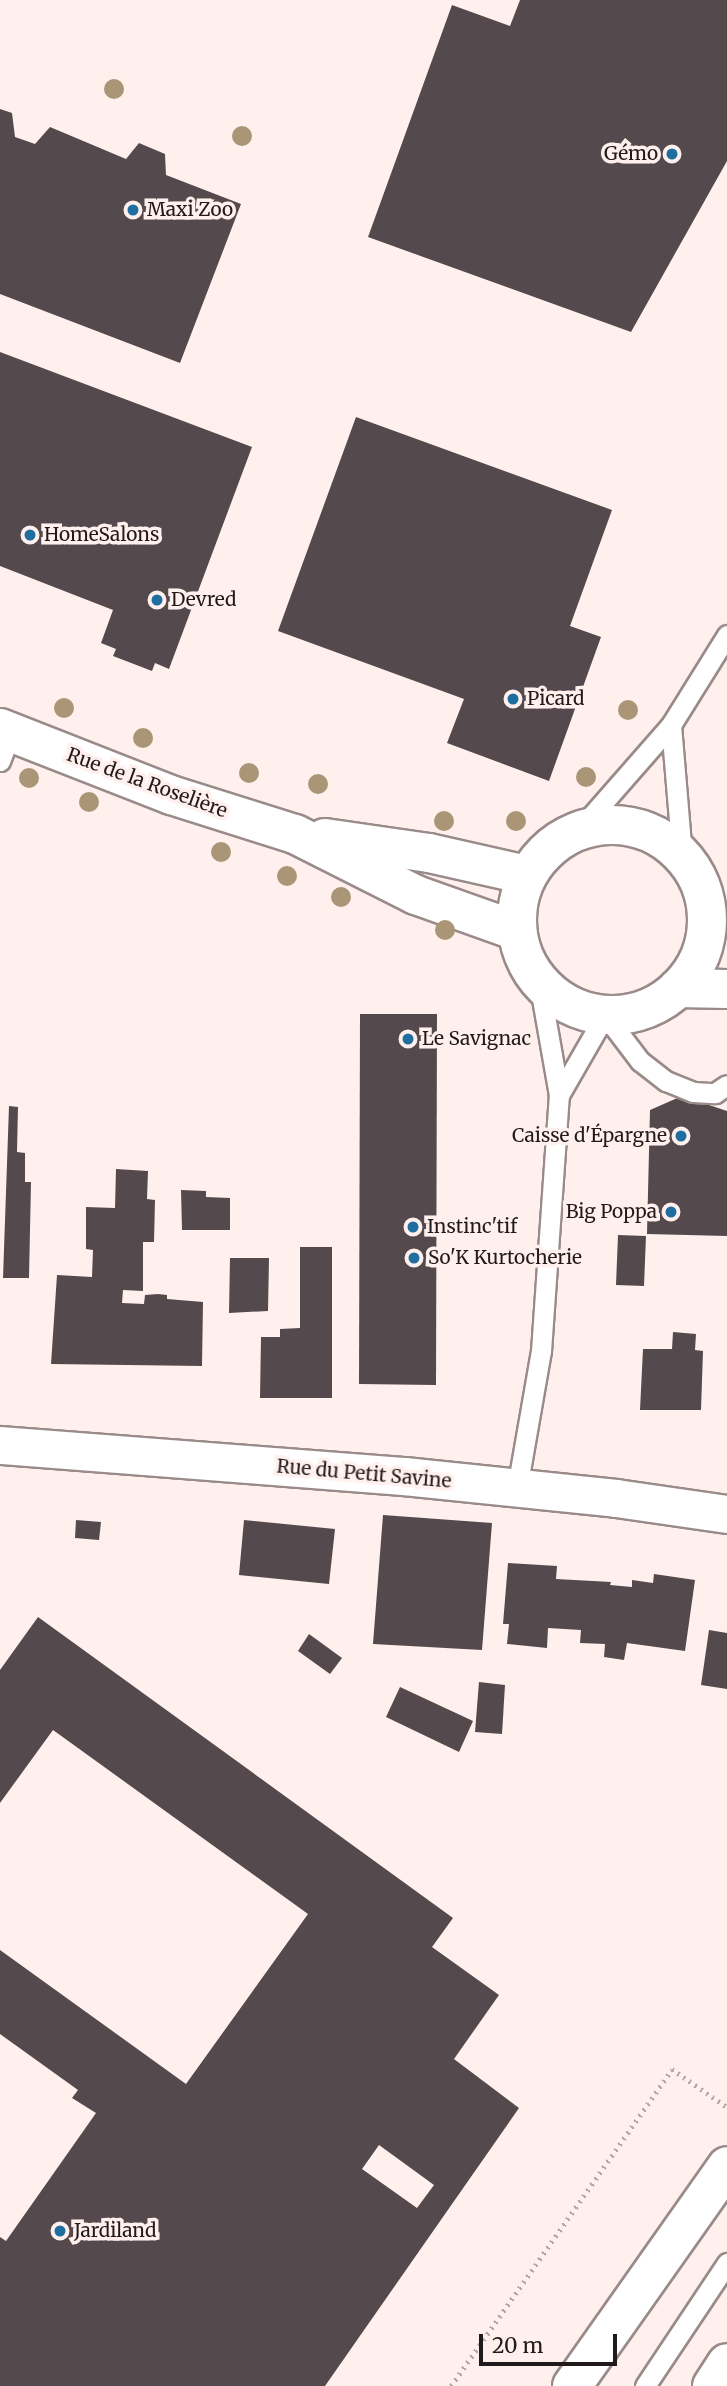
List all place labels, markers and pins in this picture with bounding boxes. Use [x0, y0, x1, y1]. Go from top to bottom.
place label: Gémo [604, 143, 658, 165]
marker: Gémo [664, 146, 680, 162]
place label: Maxi Zoo [147, 199, 233, 221]
marker: Maxi Zoo [125, 202, 141, 218]
place label: HomeSalons [44, 524, 159, 546]
marker: HomeSalons [22, 527, 38, 543]
place label: Devred [171, 589, 236, 611]
marker: Devred [149, 592, 165, 608]
place label: Picard [527, 688, 584, 710]
marker: Picard [505, 691, 521, 707]
place label: Le Savignac [422, 1028, 531, 1050]
marker: Le Savignac [400, 1031, 416, 1047]
place label: Caisse d'Épargne [512, 1125, 667, 1147]
marker: Caisse d'Épargne [673, 1128, 689, 1144]
place label: Big Poppa [566, 1201, 657, 1223]
marker: Big Poppa [663, 1204, 679, 1220]
place label: Instinc'tif [427, 1216, 517, 1238]
marker: Instinc'tif [405, 1219, 421, 1235]
place label: So'K Kurtocherie [428, 1247, 582, 1269]
marker: So'K Kurtocherie [406, 1250, 422, 1266]
place label: Jardiland [74, 2220, 156, 2242]
marker: Jardiland [52, 2223, 68, 2239]

